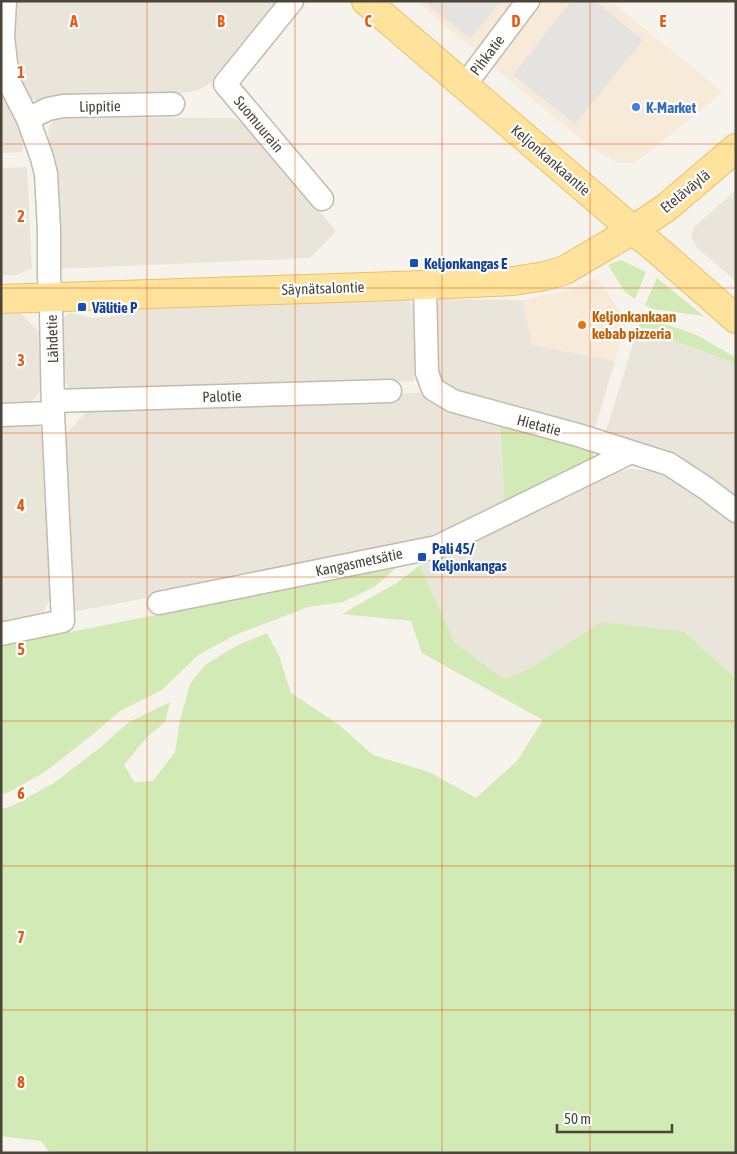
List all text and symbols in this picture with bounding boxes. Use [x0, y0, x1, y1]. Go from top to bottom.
text: A [69, 12, 78, 30]
text: B [217, 12, 225, 30]
text: C [364, 12, 372, 30]
text: D [512, 12, 521, 30]
text: E [660, 12, 667, 30]
street label: Pihkatie [466, 31, 508, 78]
text: 1 [17, 63, 25, 81]
street label: Suomuurain [231, 93, 287, 155]
street label: Lippitie [79, 97, 121, 115]
place label: K-Market [646, 99, 697, 116]
marker: K-Market [630, 101, 642, 113]
street label: Keljonkankaantie [508, 121, 594, 199]
street label: Eteläväylä [657, 166, 713, 216]
text: 2 [17, 207, 25, 225]
place label: Keljonkangas E [424, 255, 508, 272]
marker: Keljonkangas E [408, 257, 420, 269]
street label: Säynätsalontie [281, 278, 365, 298]
place label: Välitie P [91, 299, 138, 316]
marker: Välitie P [76, 301, 88, 313]
place label: Keljonkankaan kebab pizzeria [592, 308, 676, 342]
street label: Lähdetie [43, 314, 61, 364]
marker: Keljonkankaan kebab pizzeria [576, 319, 588, 331]
text: 3 [17, 351, 25, 369]
street label: Palotie [202, 387, 242, 405]
street label: Hietatie [515, 411, 563, 439]
text: 4 [16, 496, 25, 514]
place label: Pali 45/ Keljonkangas [432, 540, 508, 574]
street label: Kangasmetsätie [314, 544, 404, 580]
marker: Pali 45/ Keljonkangas [416, 551, 428, 563]
text: 5 [17, 640, 25, 658]
text: 6 [17, 784, 25, 802]
text: 7 [17, 928, 25, 946]
text: 8 [17, 1073, 25, 1091]
scale bar [557, 1102, 672, 1134]
text: 50 m [564, 1110, 591, 1127]

